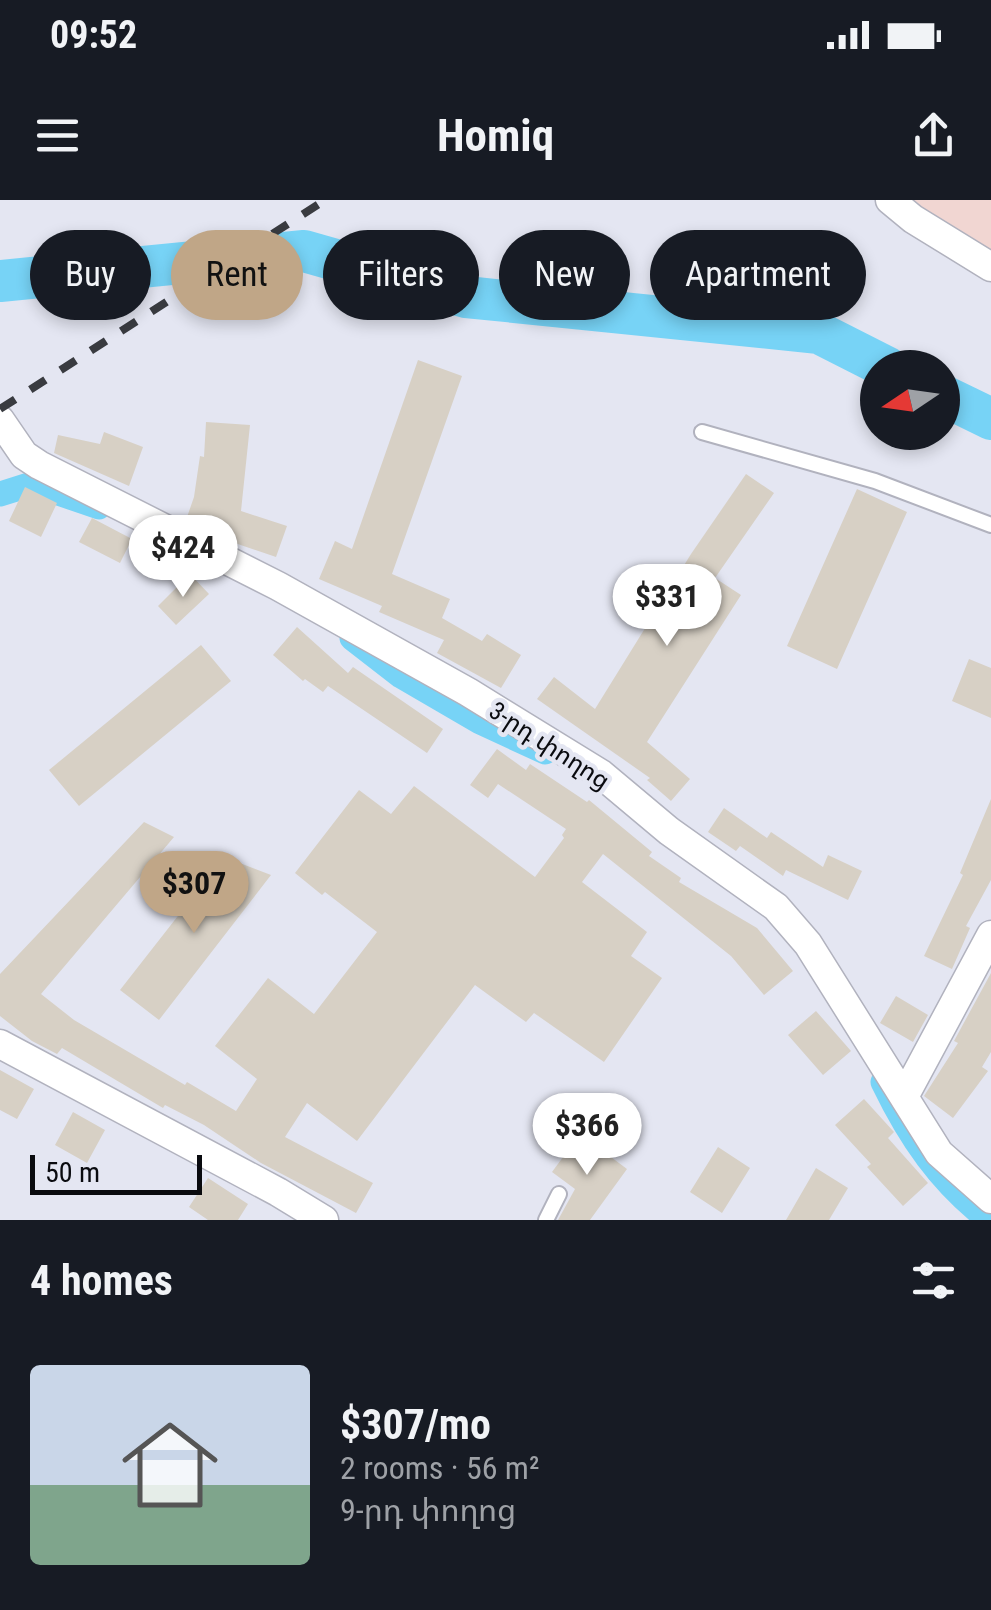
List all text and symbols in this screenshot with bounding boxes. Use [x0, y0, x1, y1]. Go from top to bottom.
text: 09:52 [50, 13, 137, 57]
icon: menu [30, 108, 85, 163]
icon: share [906, 108, 961, 163]
text: Homiq [437, 109, 554, 162]
chip: Buy [30, 230, 151, 320]
chip: Rent [171, 230, 303, 320]
chip: Filters [323, 230, 479, 320]
chip: New [499, 230, 630, 320]
chip: Apartment [650, 230, 866, 320]
north arrow [860, 350, 960, 450]
map controls [860, 350, 960, 450]
pin: $424 [124, 515, 242, 600]
text: $424 [151, 528, 215, 566]
pin: $331 [608, 564, 726, 649]
text: $331 [635, 577, 699, 615]
street label: 3-րդ փողոց [484, 696, 615, 795]
pin: $307 [135, 851, 253, 936]
text: $307 [162, 864, 226, 902]
pin: $366 [528, 1093, 646, 1178]
text: $366 [555, 1106, 619, 1144]
scale bar [30, 1150, 202, 1194]
text: 50 m [45, 1156, 100, 1189]
icon: filters [906, 1253, 961, 1308]
text: 4 homes [30, 1256, 173, 1305]
text: $307/mo [340, 1400, 491, 1449]
icon: home [110, 1405, 230, 1525]
text: 2 rooms · 56 m² [340, 1449, 539, 1487]
text: 9-րդ փողոց [340, 1491, 516, 1529]

